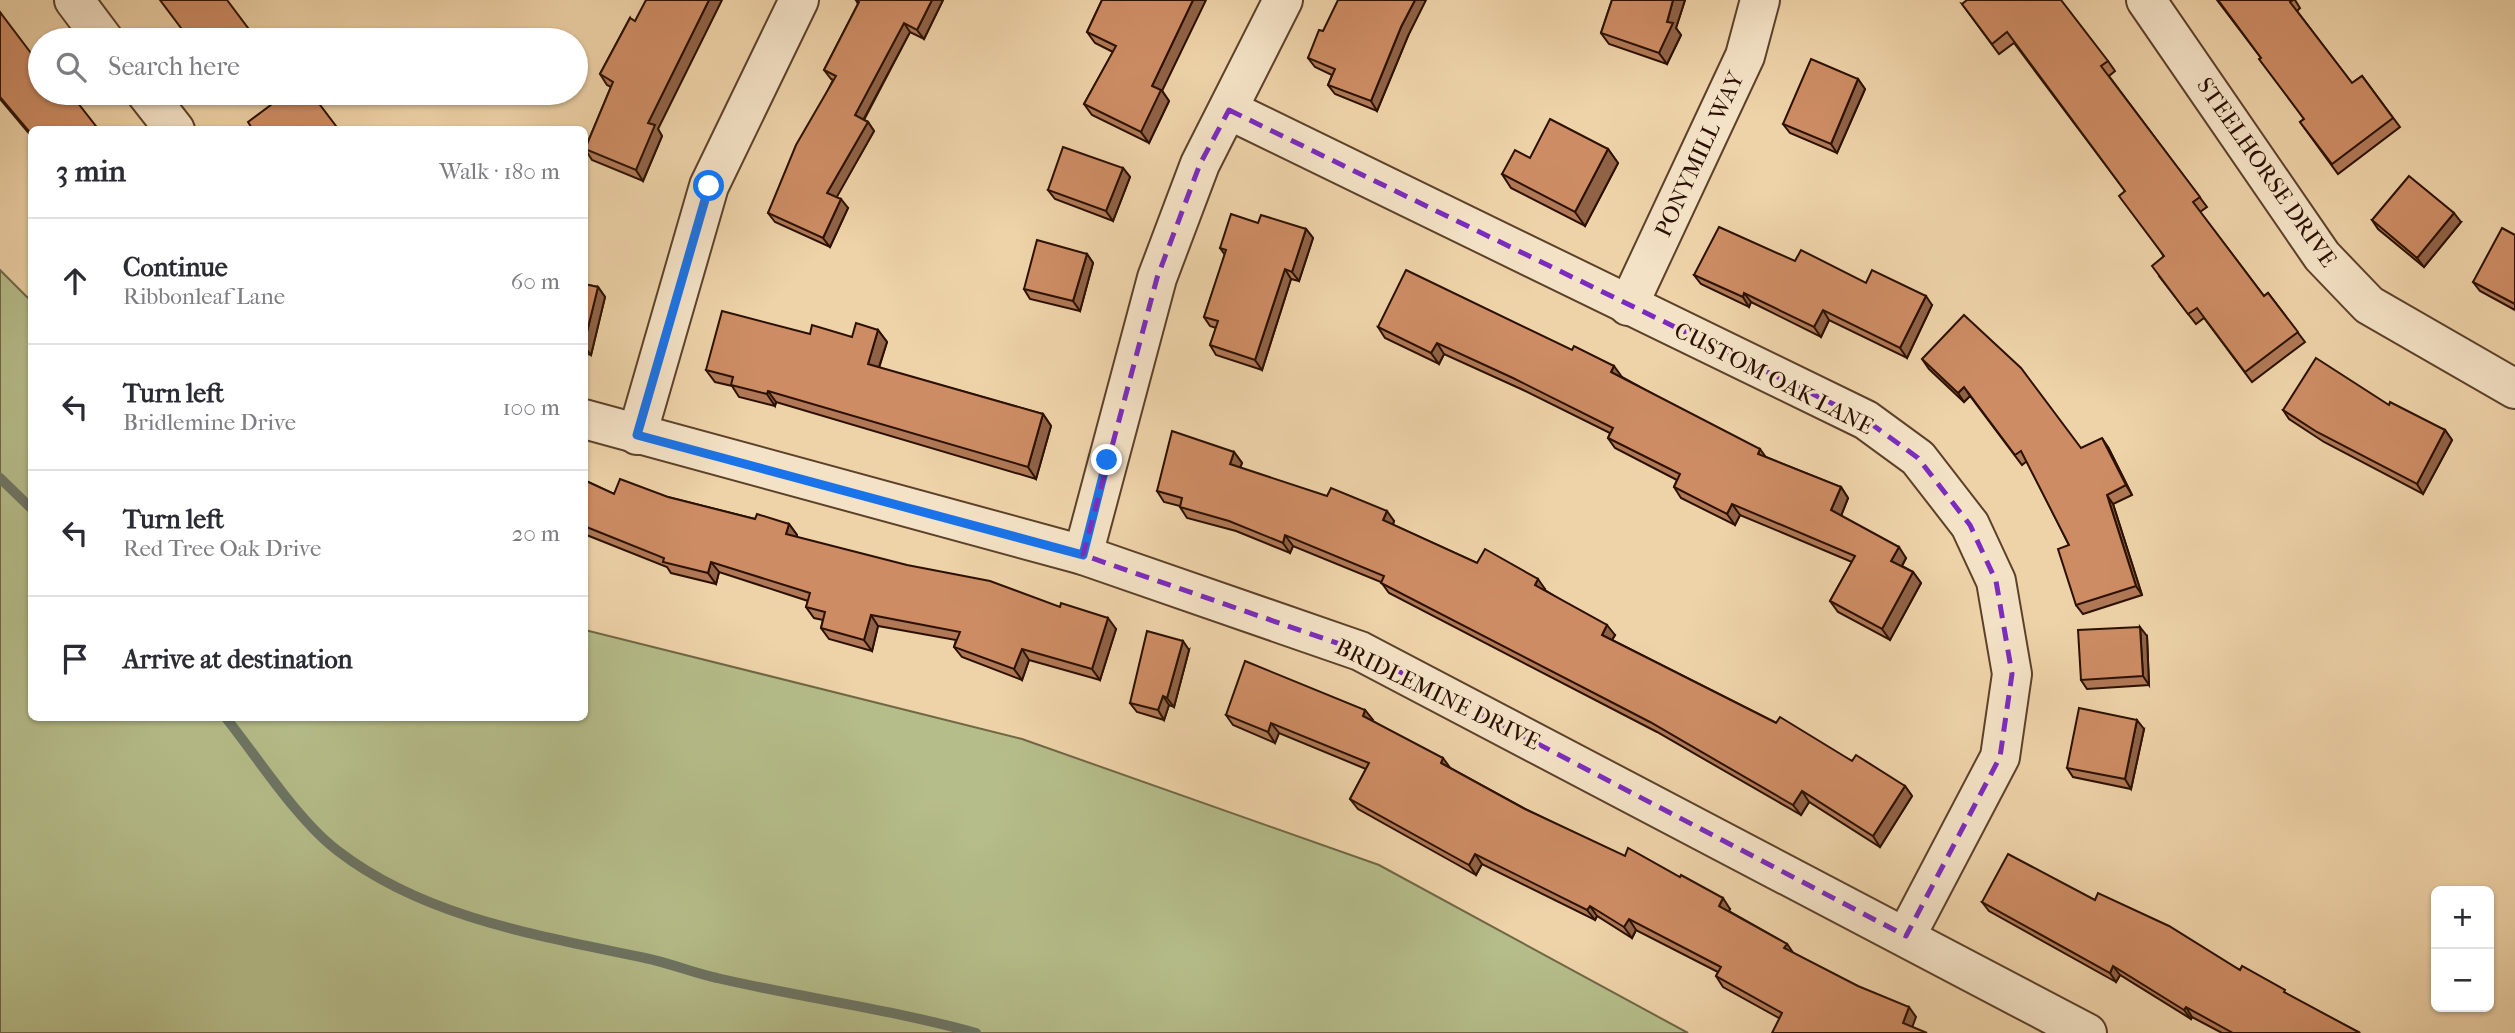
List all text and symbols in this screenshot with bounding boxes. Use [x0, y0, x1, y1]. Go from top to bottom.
search box [28, 28, 588, 105]
icon: search [52, 48, 90, 86]
text: Search here [108, 51, 240, 82]
street label: PONYMILL WAY [1649, 66, 1750, 241]
street label: STEELHORSE DRIVE [2191, 72, 2342, 272]
text: 3 min [56, 154, 126, 189]
text: Walk · 180 m [439, 158, 560, 185]
route start [693, 170, 724, 201]
text: Continue [123, 252, 228, 283]
icon: ahead [56, 262, 94, 300]
text: 60 m [511, 268, 560, 295]
text: Ribbonleaf Lane [123, 283, 285, 310]
street label: CUSTOM OAK LANE [1670, 317, 1878, 440]
text: Turn left [123, 378, 224, 409]
icon: left [56, 388, 94, 426]
text: 100 m [502, 394, 560, 421]
text: Bridlemine Drive [123, 409, 296, 436]
route end [1091, 444, 1122, 475]
text: Turn left [123, 504, 224, 535]
icon: left [56, 514, 94, 552]
text: 20 m [511, 520, 560, 547]
text: Red Tree Oak Drive [123, 535, 321, 562]
street label: BRIDLEMINE DRIVE [1331, 633, 1544, 756]
icon: arrive [56, 640, 94, 678]
text: Arrive at destination [123, 644, 353, 675]
map controls [2431, 886, 2494, 1012]
button: + [2431, 886, 2494, 949]
button: − [2431, 949, 2494, 1012]

